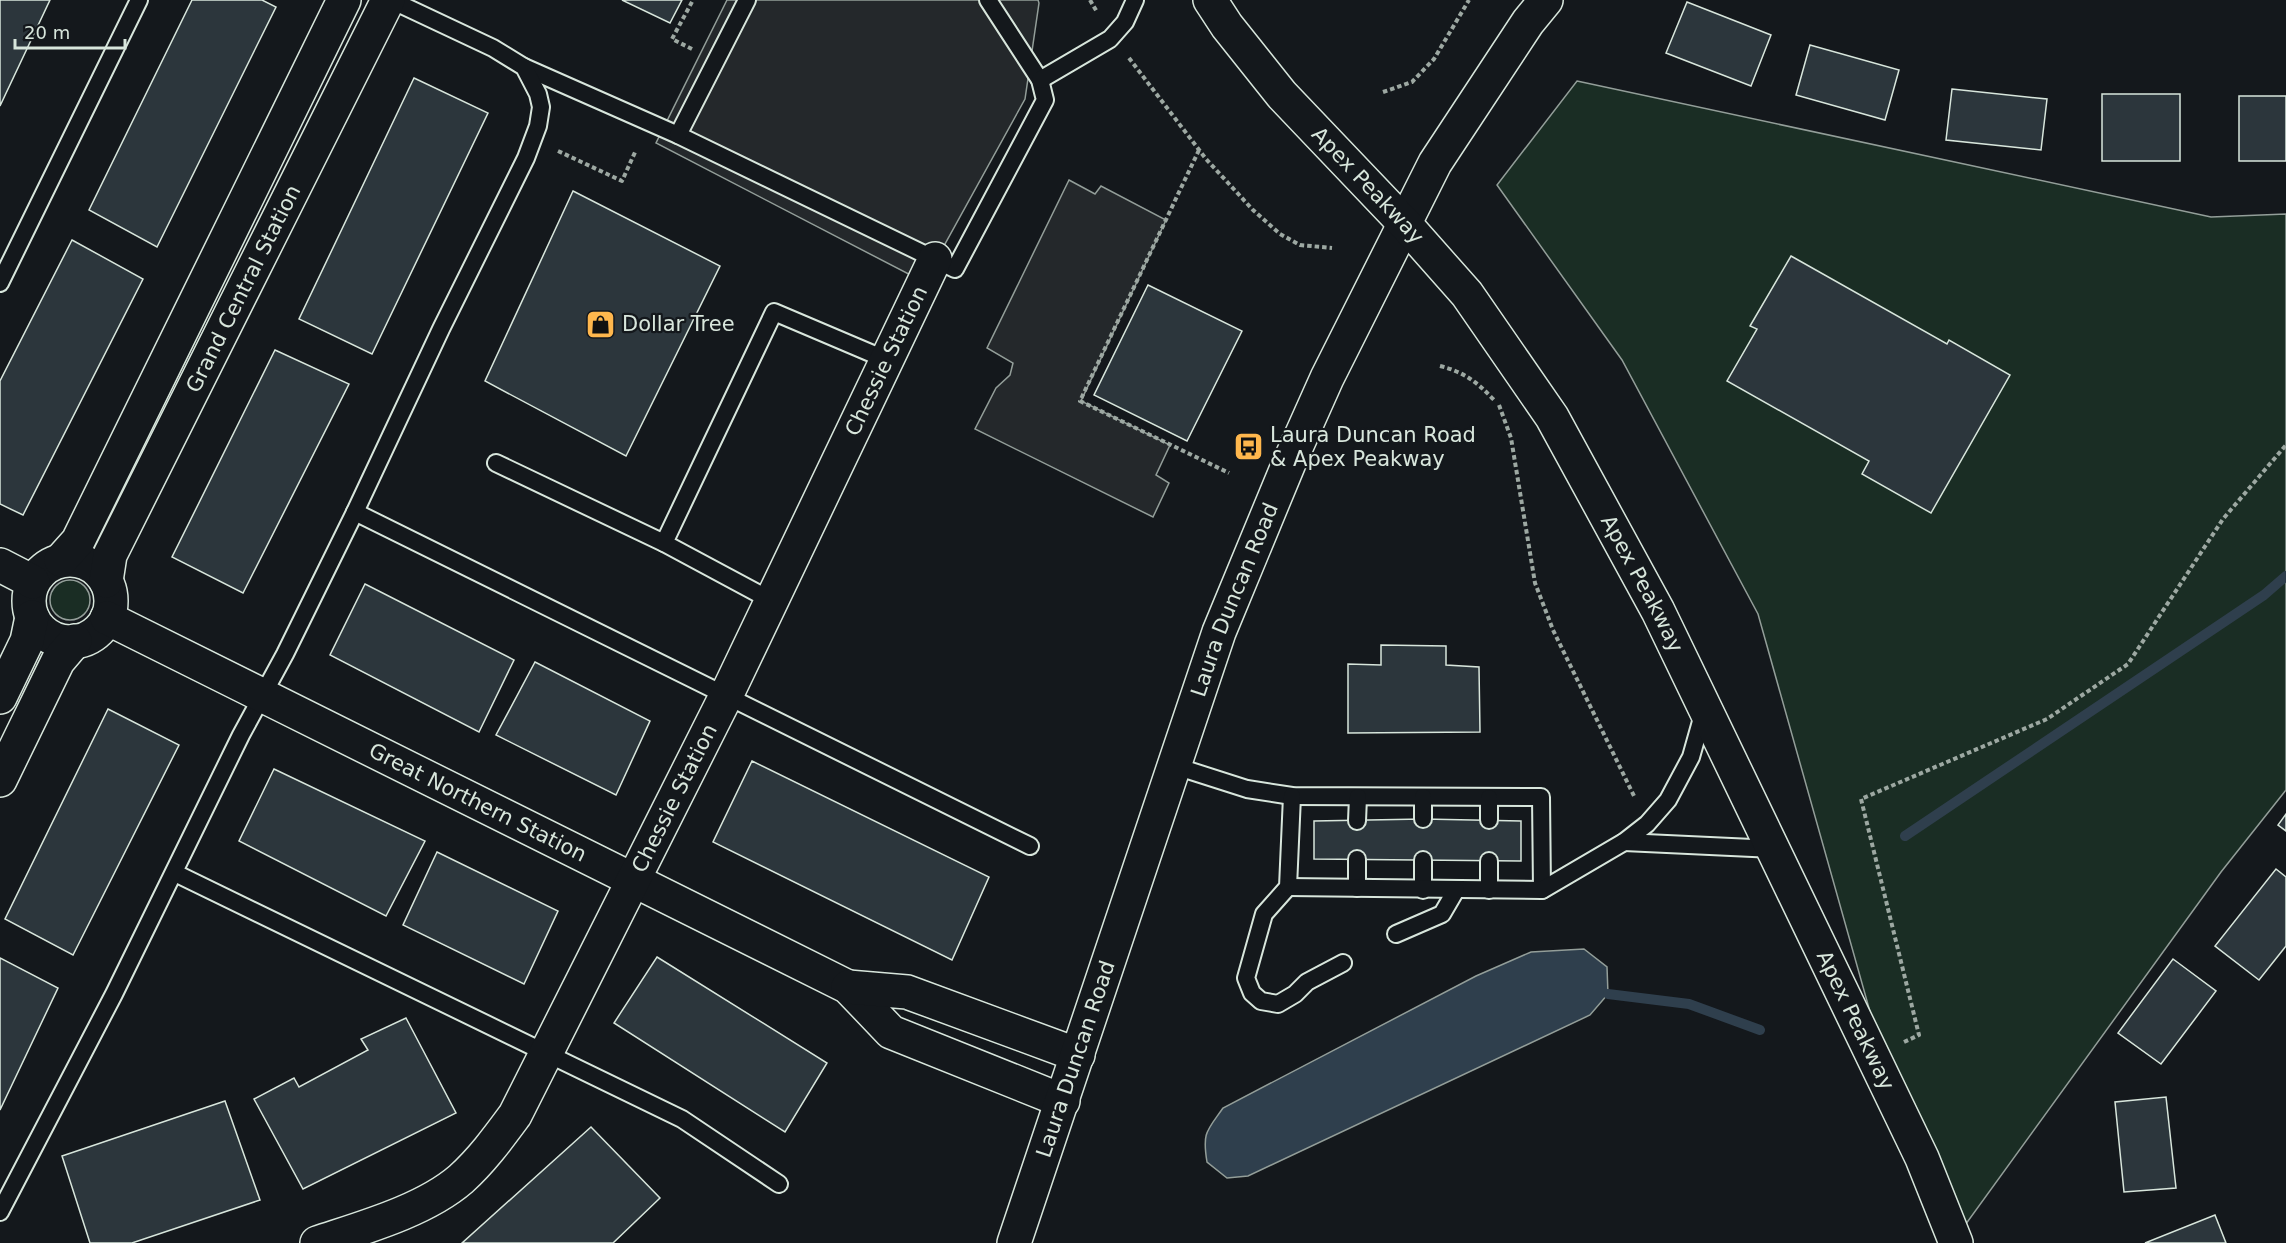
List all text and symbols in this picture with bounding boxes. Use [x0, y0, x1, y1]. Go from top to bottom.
scale bar [15, 12, 124, 50]
text: 20 m [24, 22, 70, 43]
street label: Apex Peakway [1307, 122, 1429, 249]
street label: Grand Central Station [181, 181, 305, 397]
street label: Chessie Station [840, 282, 932, 440]
shop icon: Dollar Tree [585, 308, 617, 340]
place label: Dollar Tree [622, 312, 735, 336]
place label: Laura Duncan Road & Apex Peakway [1270, 423, 1476, 471]
bus stop icon: Laura Duncan Road & Apex Peakway [1233, 431, 1265, 463]
street label: Laura Duncan Road [1186, 499, 1283, 700]
street label: Apex Peakway [1596, 511, 1688, 656]
street label: Chessie Station [627, 720, 722, 876]
street label: Great Northern Station [365, 738, 590, 867]
street label: Apex Peakway [1812, 947, 1899, 1094]
street label: Laura Duncan Road [1032, 958, 1120, 1161]

